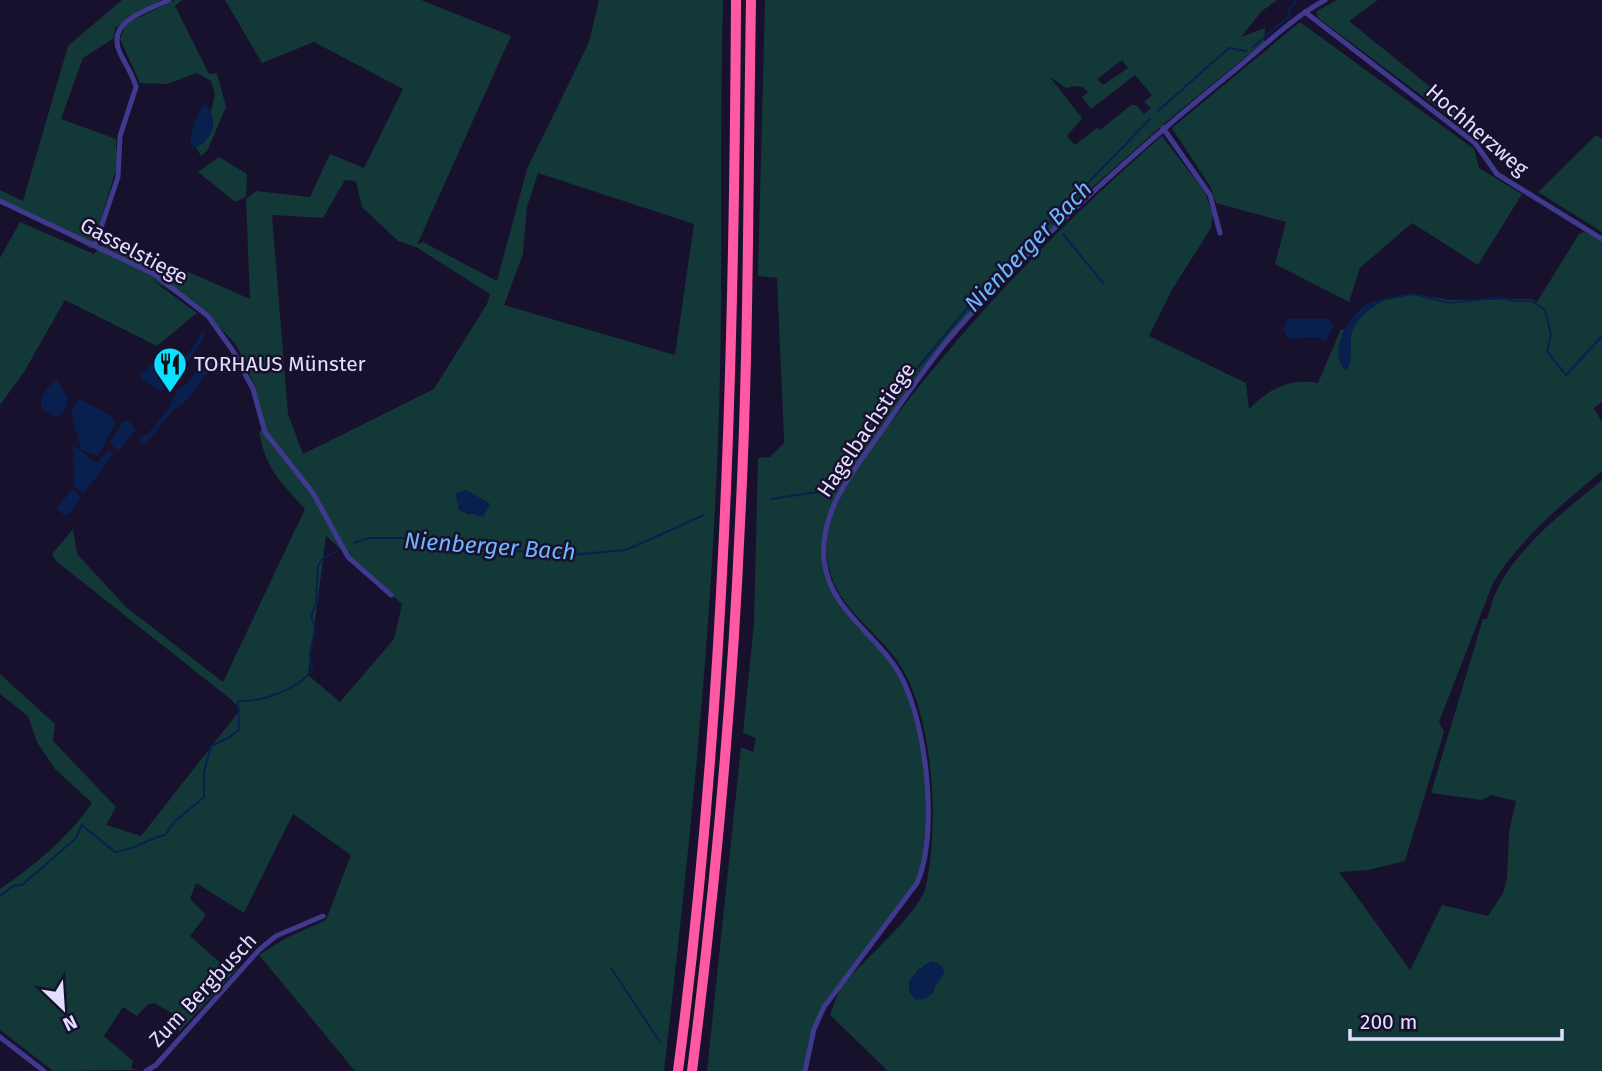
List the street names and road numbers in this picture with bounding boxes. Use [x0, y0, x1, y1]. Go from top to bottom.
street label: Hochherzweg [1420, 78, 1534, 182]
street label: Gasselstiege [76, 212, 192, 290]
street label: Hagelbachstiege [811, 358, 921, 502]
street label: Zum Bergbusch [144, 928, 262, 1052]

